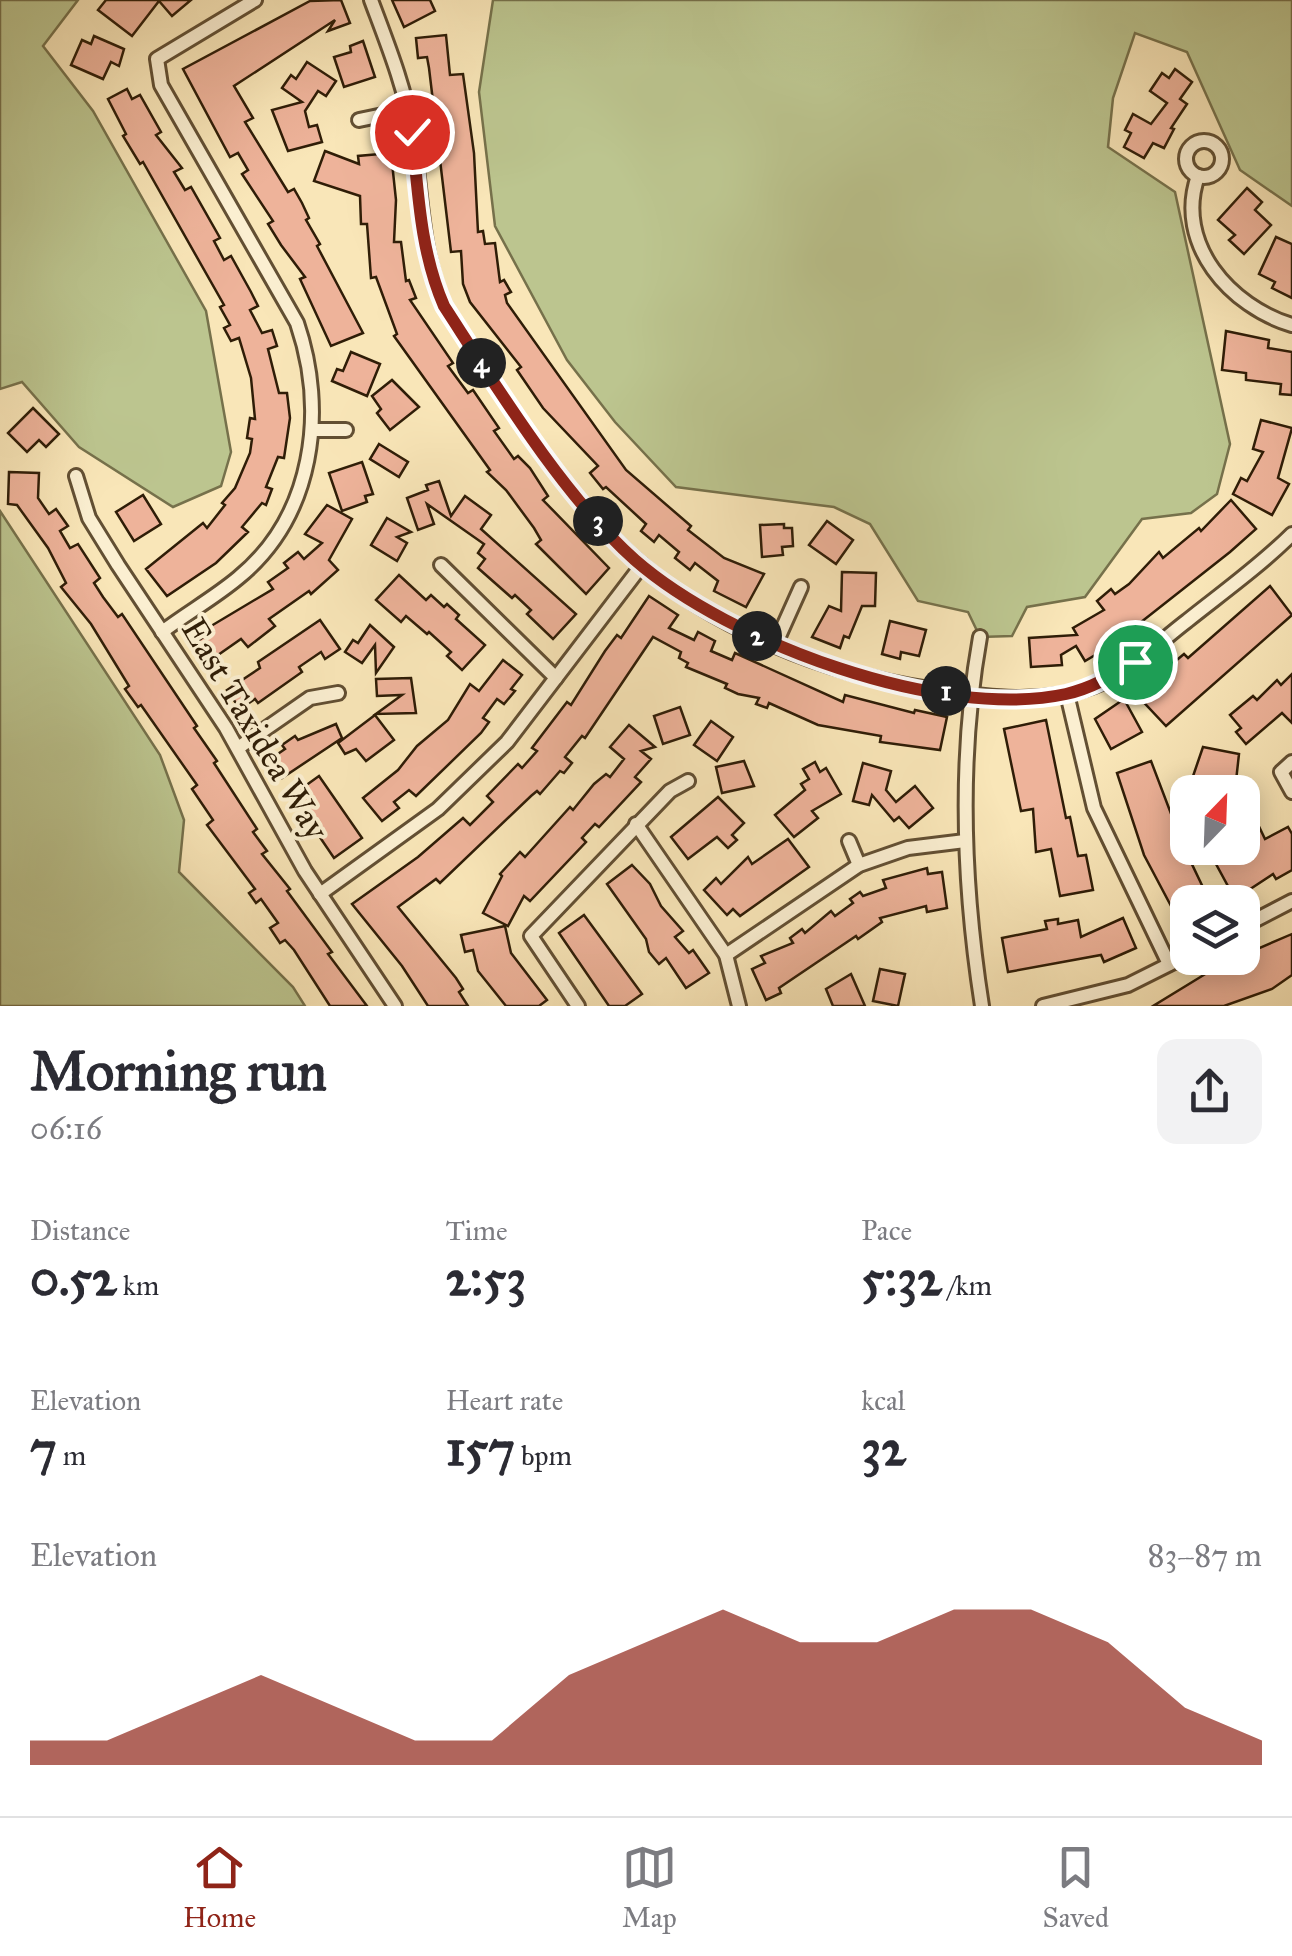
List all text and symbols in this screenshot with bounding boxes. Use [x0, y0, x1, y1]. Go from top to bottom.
pin [370, 90, 455, 175]
icon: check [385, 105, 440, 160]
pin: 4 [456, 338, 506, 388]
text: 4 [473, 345, 489, 380]
pin: 3 [573, 496, 623, 546]
text: 3 [592, 503, 604, 538]
street label: East Taxidea Way [172, 610, 338, 848]
pin: 2 [732, 611, 782, 661]
text: 2 [750, 618, 764, 653]
pin [1093, 620, 1178, 705]
icon: arrive [1108, 635, 1163, 690]
pin: 1 [921, 666, 971, 716]
text: 1 [940, 673, 952, 708]
north arrow [1170, 775, 1260, 865]
map controls [1170, 775, 1260, 975]
button: layers [1170, 885, 1260, 975]
text: Morning run [30, 1038, 327, 1105]
button: share [1157, 1039, 1262, 1144]
text: 06:16 [30, 1109, 102, 1148]
text: Distance [30, 1213, 130, 1248]
text: Time [446, 1213, 508, 1248]
text: Pace [861, 1213, 912, 1248]
text: 0.52 [30, 1248, 117, 1309]
text: 2:53 [446, 1248, 526, 1309]
text: 5:32 [861, 1248, 942, 1309]
text: km [117, 1268, 159, 1303]
text: /km [942, 1268, 992, 1303]
text: Elevation [30, 1383, 141, 1418]
text: Heart rate [446, 1383, 563, 1418]
text: kcal [861, 1383, 905, 1418]
text: 7 [30, 1418, 57, 1479]
text: 157 [446, 1418, 515, 1479]
text: 32 [861, 1418, 906, 1479]
text: m [57, 1438, 86, 1473]
text: bpm [515, 1438, 572, 1473]
text: Elevation [30, 1536, 157, 1575]
text: 83–87 m [1148, 1536, 1262, 1575]
tab: Home [183, 1840, 256, 1935]
tab: Map [622, 1840, 677, 1935]
tab: Saved [1043, 1840, 1109, 1935]

